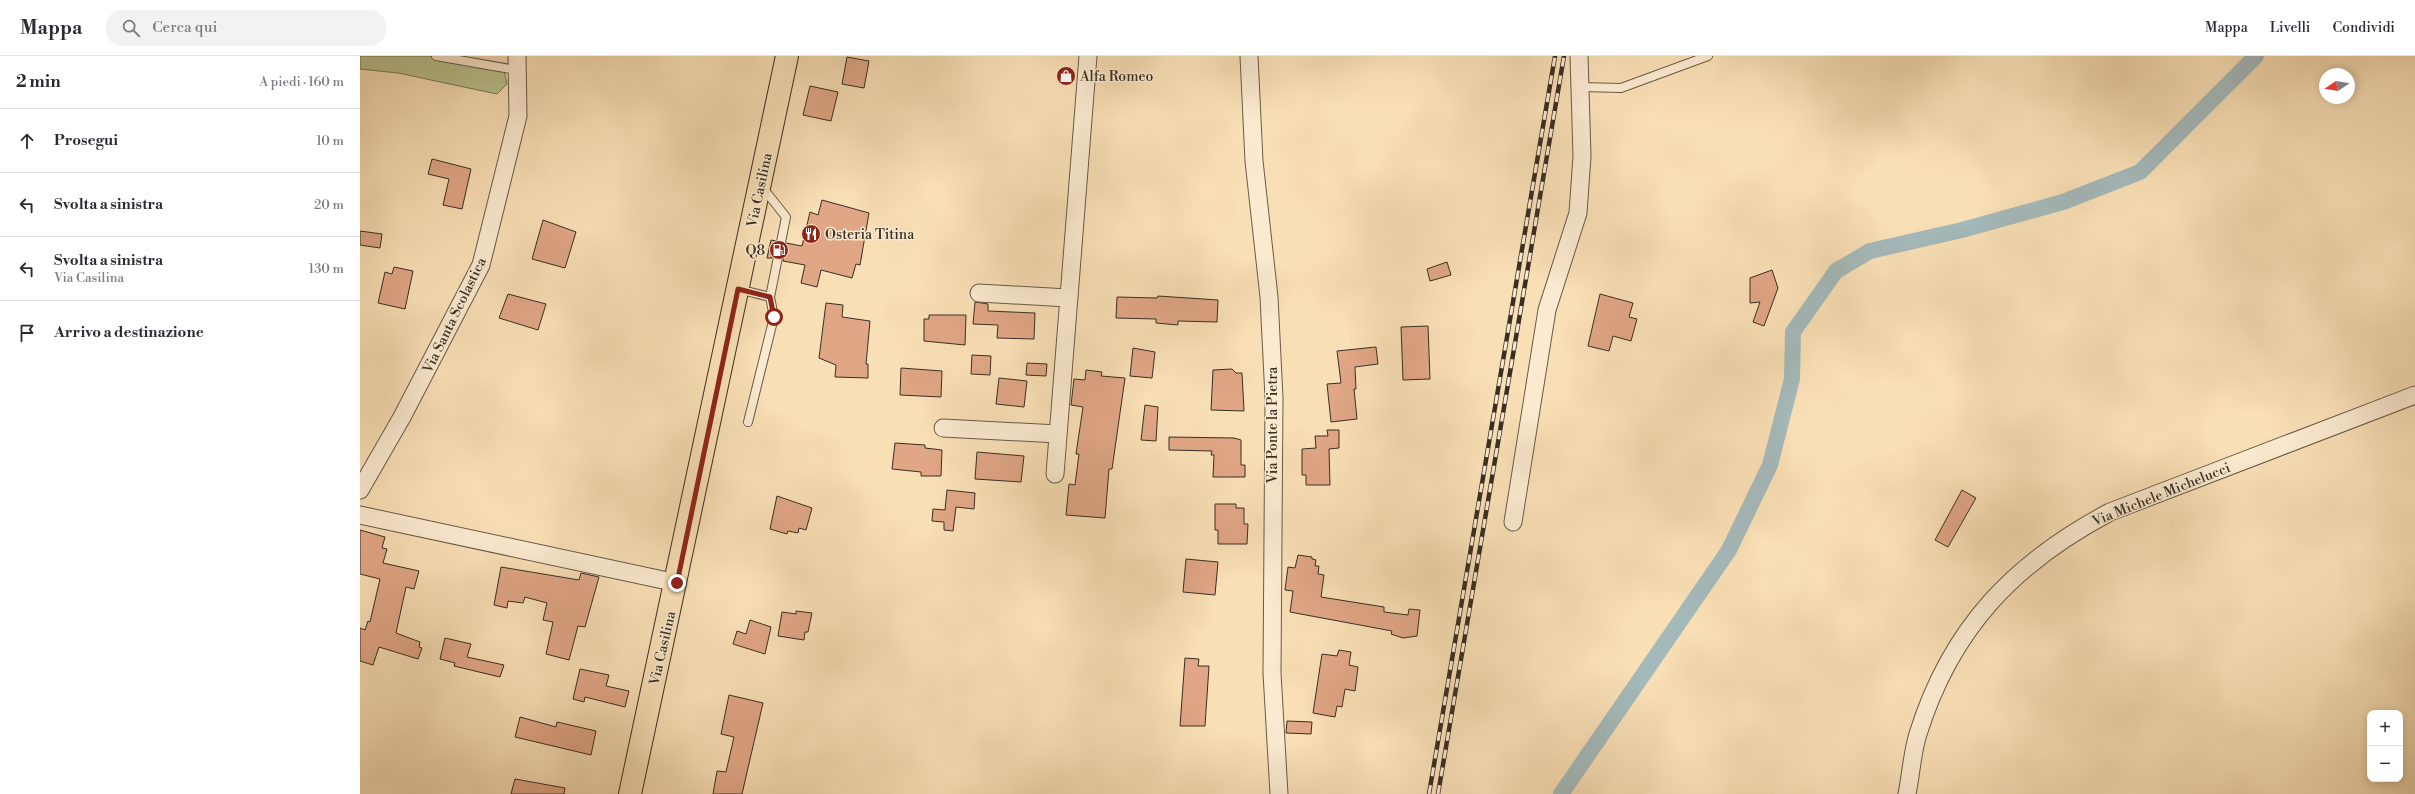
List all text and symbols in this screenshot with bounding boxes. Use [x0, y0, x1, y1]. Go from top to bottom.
search box [106, 10, 386, 46]
text: Mappa [20, 16, 82, 40]
icon: search [120, 17, 142, 39]
text: Cerca qui [152, 18, 218, 37]
text: Mappa [2205, 19, 2248, 37]
text: Livelli [2270, 19, 2310, 37]
text: Condividi [2332, 19, 2395, 37]
shop icon: Alfa Romeo [1055, 65, 1077, 87]
place label: Alfa Romeo [1079, 68, 1154, 86]
north arrow [2319, 68, 2355, 104]
text: 2 min [16, 71, 61, 93]
text: A piedi · 160 m [259, 74, 344, 90]
icon: ahead [16, 130, 38, 152]
text: Prosegui [54, 131, 118, 150]
text: 10 m [316, 133, 344, 149]
street label: Via Casilina [743, 151, 777, 230]
icon: left [16, 194, 38, 216]
text: Svolta a sinistra [54, 195, 163, 214]
text: 20 m [314, 197, 344, 213]
restaurant icon: Osteria Titina [800, 223, 822, 245]
place label: Osteria Titina [825, 226, 915, 244]
fuel station icon: Q8 [768, 239, 790, 261]
place label: Q8 [745, 242, 765, 260]
text: Svolta a sinistra [54, 251, 163, 270]
street label: Via Santa Scolastica [419, 254, 491, 377]
icon: left [16, 258, 38, 280]
text: 130 m [309, 261, 344, 277]
text: Via Casilina [54, 270, 124, 286]
route start [765, 308, 783, 326]
icon: arrive [16, 322, 38, 344]
text: Arrivo a destinazione [54, 323, 204, 342]
street label: Via Ponte la Pietra [1264, 366, 1282, 484]
street label: Via Michele Michelucci [2089, 459, 2233, 531]
route end [668, 574, 686, 592]
street label: Via Casilina [645, 609, 680, 688]
map controls [2367, 710, 2403, 782]
button: + [2367, 710, 2403, 746]
button: − [2367, 746, 2403, 782]

